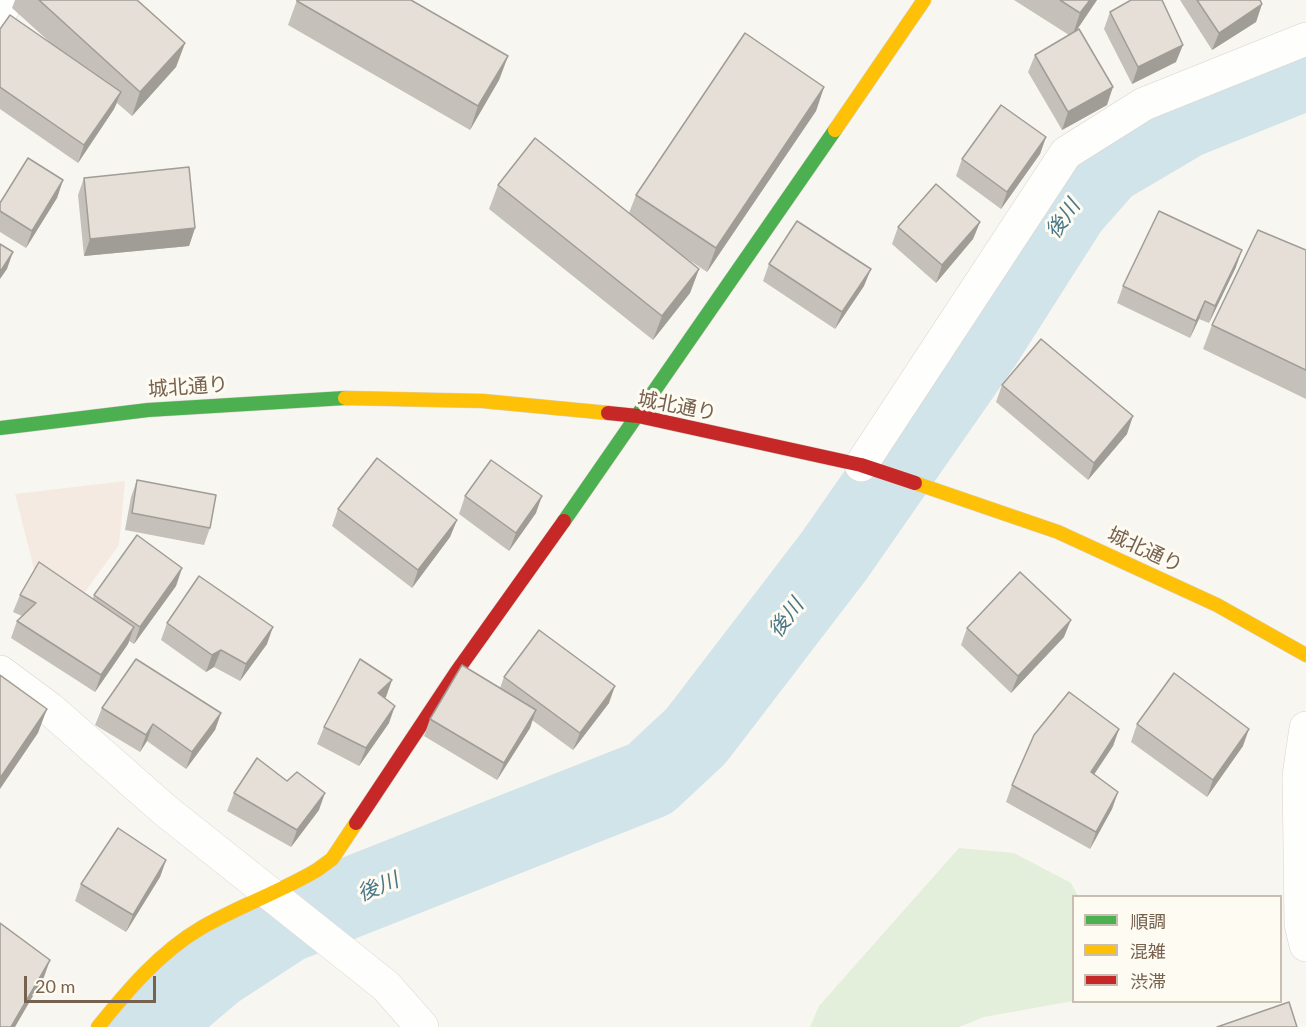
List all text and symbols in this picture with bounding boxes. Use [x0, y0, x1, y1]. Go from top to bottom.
water label: 後川 [1041, 195, 1085, 243]
street label: 城北通り [147, 372, 229, 402]
street label: 城北通り [635, 387, 719, 425]
street label: 城北通り [1104, 522, 1186, 578]
water label: 後川 [763, 594, 809, 642]
water label: 後川 [354, 867, 402, 907]
legend [1072, 895, 1282, 1003]
text: 順調 [1130, 910, 1166, 932]
text: 混雑 [1130, 940, 1166, 962]
scale bar [27, 964, 159, 1002]
text: 渋滞 [1130, 970, 1166, 992]
text: 20 m [35, 975, 75, 997]

